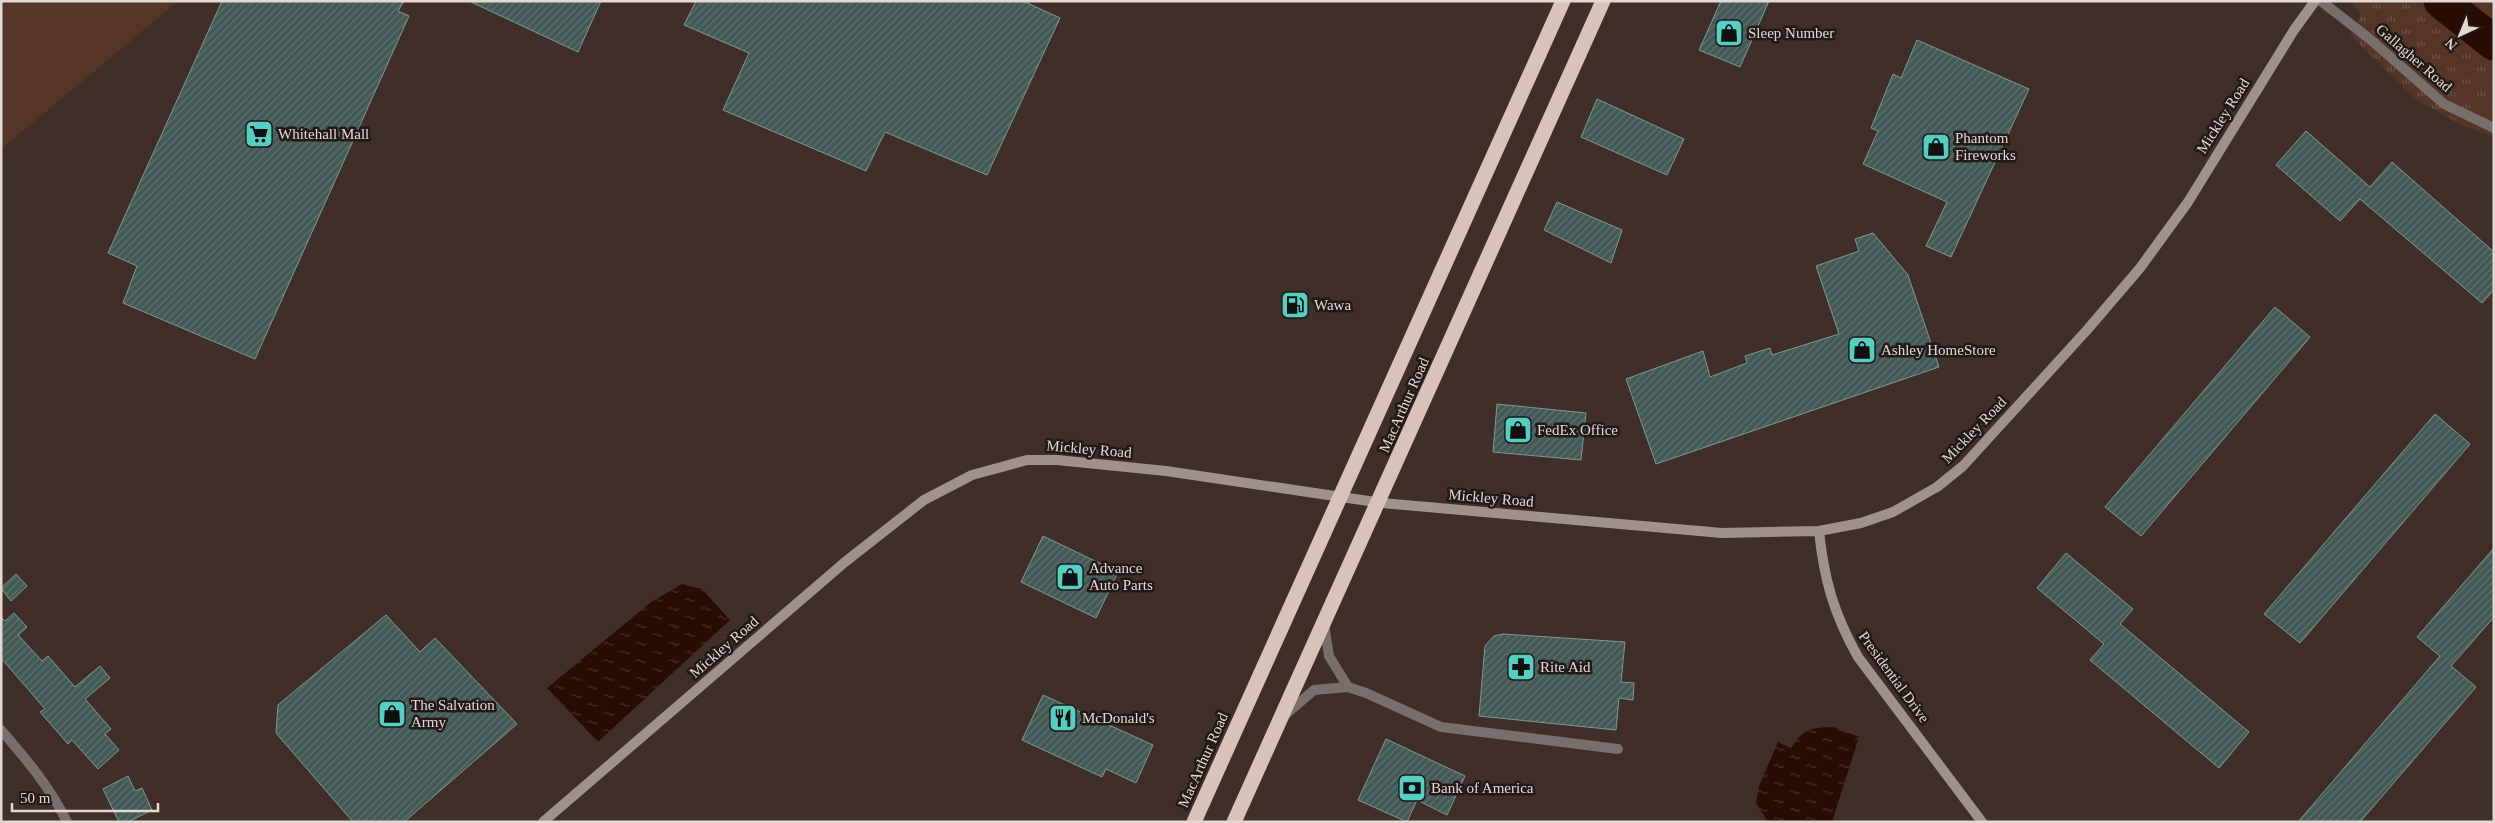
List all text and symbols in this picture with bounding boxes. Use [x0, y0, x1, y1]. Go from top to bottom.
north arrow [2435, 10, 2485, 60]
shop icon: Sleep Number [1714, 18, 1744, 48]
street label: Gallagher Road [2373, 21, 2455, 95]
place label: Sleep Number [1748, 25, 1834, 41]
text: N [2442, 35, 2460, 53]
street label: Mickley Road [2194, 75, 2253, 156]
supermarket icon: Whitehall Mall [244, 119, 274, 149]
place label: Whitehall Mall [278, 126, 369, 142]
place label: Phantom Fireworks [1955, 130, 2016, 163]
shop icon: Phantom Fireworks [1921, 132, 1951, 162]
fuel station icon: Wawa [1280, 290, 1310, 320]
place label: Wawa [1314, 297, 1351, 313]
shop icon: Ashley HomeStore [1847, 335, 1877, 365]
place label: Ashley HomeStore [1881, 342, 1996, 358]
street label: MacArthur Road [1376, 355, 1432, 455]
street label: Mickley Road [1939, 393, 2010, 466]
shop icon: FedEx Office [1503, 415, 1533, 445]
place label: FedEx Office [1537, 422, 1618, 438]
street label: Mickley Road [1046, 437, 1133, 461]
street label: Mickley Road [1448, 486, 1535, 510]
place label: Advance Auto Parts [1089, 560, 1153, 593]
shop icon: Advance Auto Parts [1055, 562, 1085, 592]
street label: Mickley Road [687, 613, 762, 681]
street label: Presidential Drive [1856, 628, 1933, 726]
pharmacy icon: Rite Aid [1506, 652, 1536, 682]
place label: Rite Aid [1540, 659, 1591, 675]
place label: The Salvation Army [411, 697, 495, 730]
shop icon: The Salvation Army [377, 699, 407, 729]
restaurant icon: McDonald's [1048, 703, 1078, 733]
place label: McDonald's [1082, 710, 1155, 726]
street label: MacArthur Road [1175, 710, 1231, 810]
bank icon: Bank of America [1397, 773, 1427, 803]
scale bar [12, 780, 159, 812]
place label: Bank of America [1431, 780, 1534, 796]
text: 50 m [20, 790, 51, 806]

